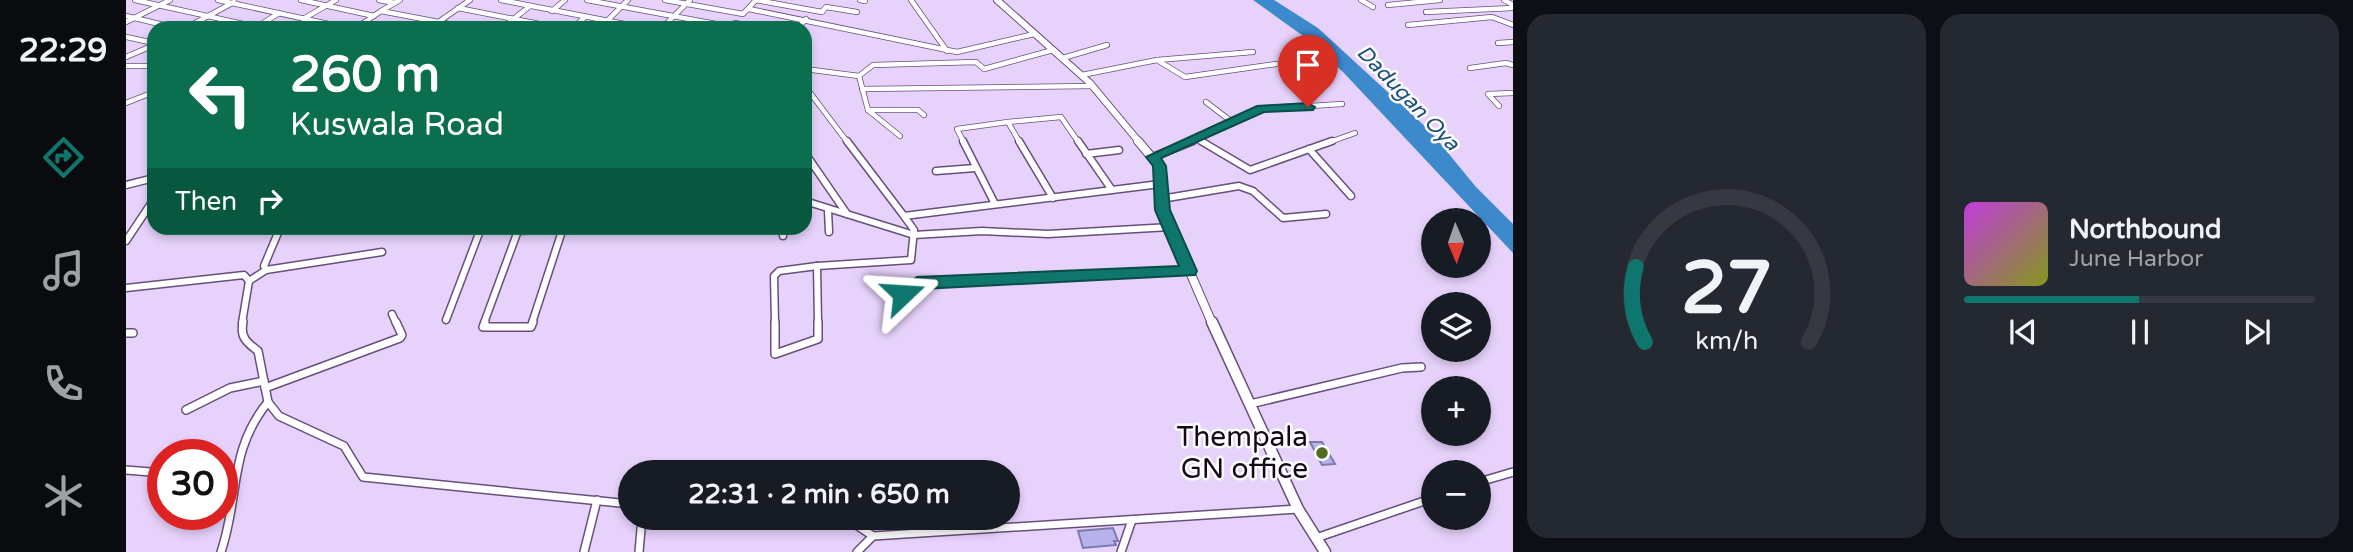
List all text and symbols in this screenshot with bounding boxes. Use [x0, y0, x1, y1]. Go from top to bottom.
text: 22:29 [19, 32, 107, 70]
pin [1278, 35, 1338, 107]
water label: Dadugan Oya [1352, 40, 1465, 157]
text: 260 m [290, 46, 440, 105]
icon: arrive [1289, 46, 1327, 84]
icon: left [175, 49, 266, 140]
text: Kuswala Road [290, 106, 504, 144]
icon: directions [39, 133, 88, 182]
icon: right [251, 182, 289, 220]
text: Then [175, 186, 237, 217]
north arrow [1421, 208, 1491, 278]
map controls [1421, 208, 1491, 530]
text: Northbound [2069, 214, 2221, 245]
text: 27 [1681, 245, 1772, 333]
text: June Harbor [2069, 245, 2203, 273]
icon: music [39, 246, 88, 295]
position arrow [866, 257, 940, 331]
button: layers [1421, 292, 1491, 362]
icon: previous [2004, 313, 2042, 351]
icon: pause [2121, 313, 2159, 351]
icon: next [2238, 313, 2276, 351]
text: km/h [1695, 326, 1758, 356]
icon: phone [39, 359, 88, 408]
button: + [1421, 376, 1491, 446]
place label: Thempala GN office [1176, 420, 1308, 486]
speed limit sign: 30 [147, 439, 238, 530]
marker: Thempala GN office [1314, 445, 1330, 461]
button: − [1421, 460, 1491, 530]
icon: climate [39, 471, 88, 520]
text: 22:31 · 2 min · 650 m [688, 479, 950, 510]

